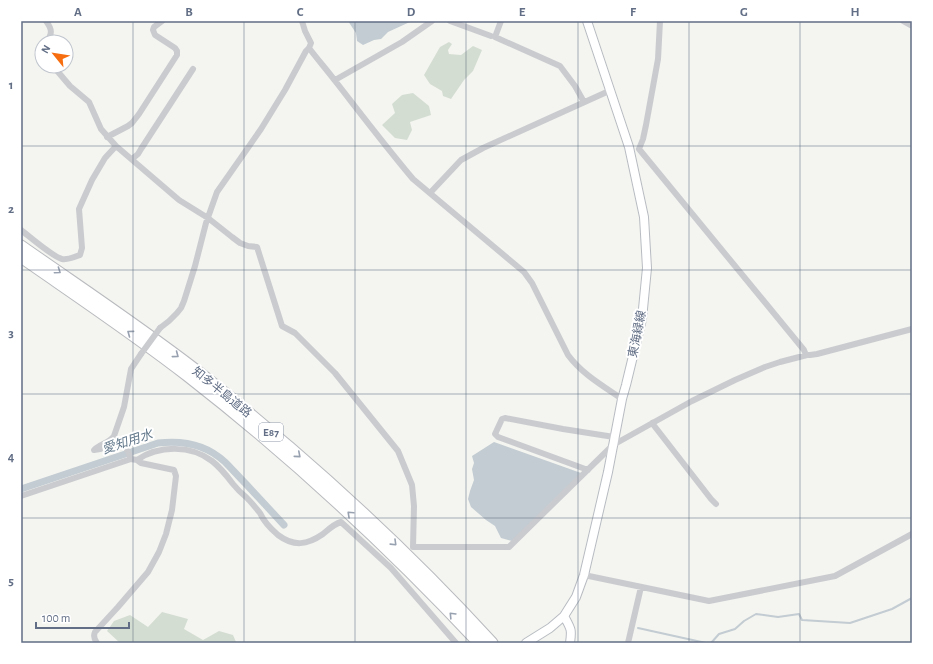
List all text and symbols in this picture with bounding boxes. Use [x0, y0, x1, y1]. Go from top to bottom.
text: A [74, 6, 82, 19]
text: B [185, 6, 193, 19]
text: C [297, 6, 304, 19]
text: D [407, 6, 416, 19]
text: E [519, 6, 526, 19]
text: F [630, 6, 637, 19]
text: G [740, 6, 748, 19]
text: H [850, 6, 860, 19]
north arrow [34, 34, 74, 74]
text: N [39, 43, 52, 55]
text: 1 [9, 79, 13, 92]
text: 2 [8, 203, 14, 216]
one-way arrow [54, 266, 61, 274]
street label: 東海緑線 [626, 309, 647, 359]
text: 3 [8, 327, 14, 340]
one-way arrow [128, 331, 135, 338]
one-way arrow [171, 350, 178, 357]
street label: 知多半島道路 [190, 364, 254, 419]
road number: E87 [259, 423, 283, 441]
water label: 愛知用水 [100, 427, 156, 457]
one-way arrow [293, 450, 300, 457]
text: 4 [8, 451, 15, 464]
one-way arrow [347, 511, 354, 518]
one-way arrow [389, 538, 397, 545]
text: 5 [8, 575, 14, 588]
scale bar [36, 604, 129, 630]
text: 100 m [42, 612, 70, 624]
one-way arrow [449, 612, 457, 620]

